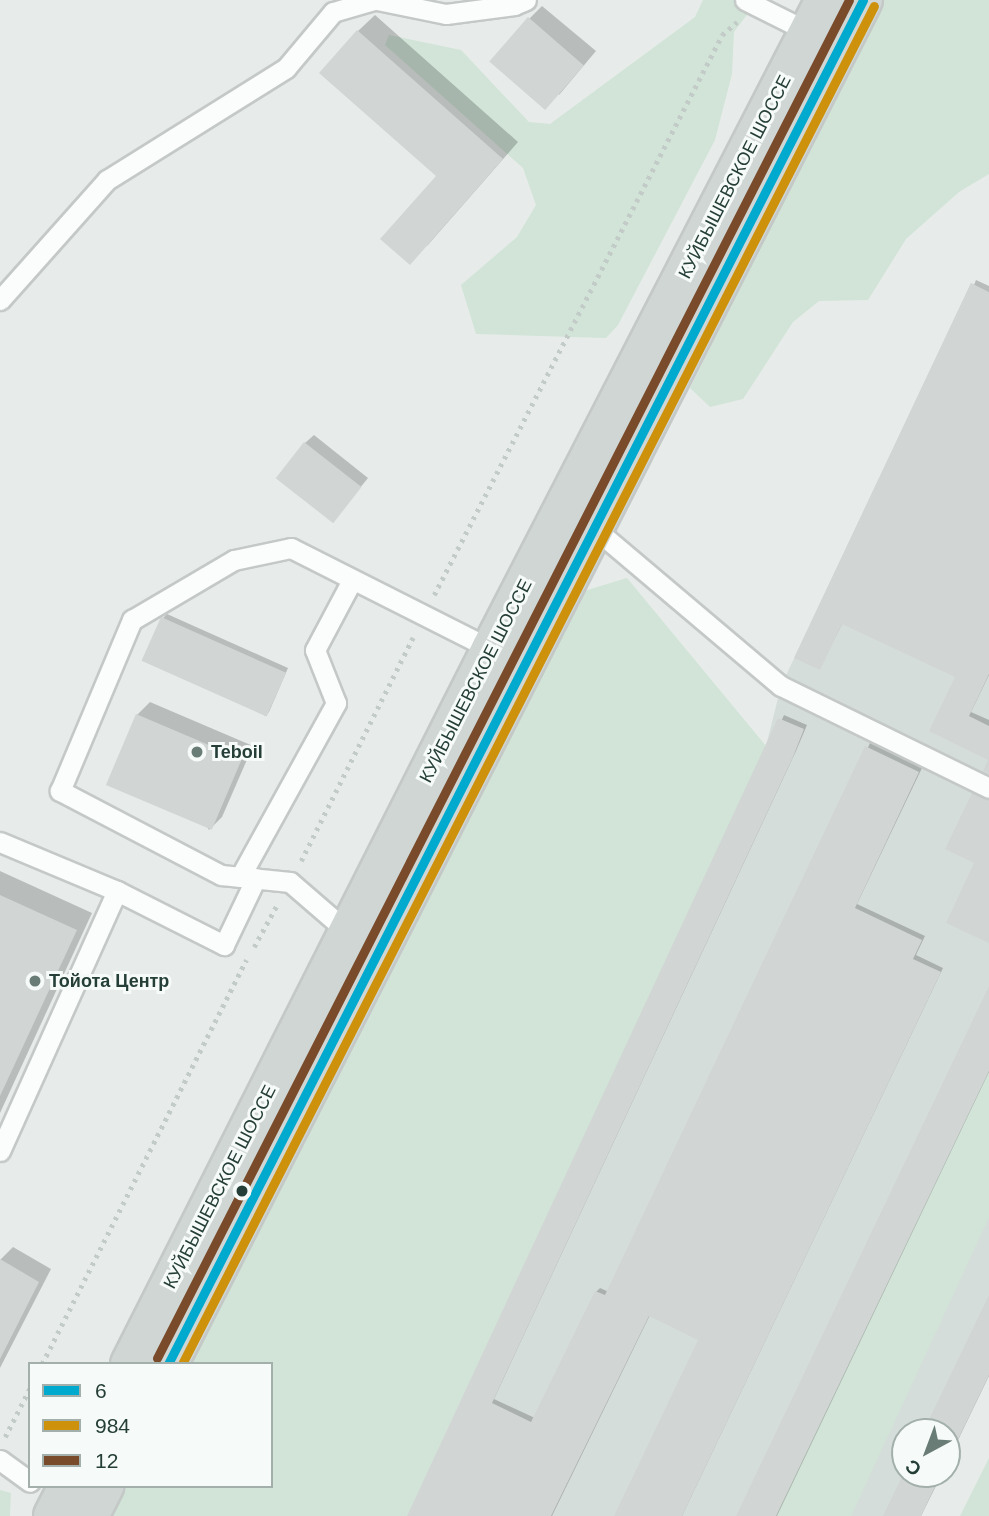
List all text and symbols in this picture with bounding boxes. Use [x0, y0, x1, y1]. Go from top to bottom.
street label: КУЙБЫШЕВСКОЕ ШОССЕ [674, 72, 796, 282]
street label: КУЙБЫШЕВСКОЕ ШОССЕ [415, 576, 537, 786]
place label: Teboil [211, 741, 263, 763]
marker: Teboil [189, 744, 205, 760]
place label: Тойота Центр [49, 970, 169, 992]
marker: Тойота Центр [27, 973, 43, 989]
street label: КУЙБЫШЕВСКОЕ ШОССЕ [159, 1082, 281, 1292]
unlabelled marker [235, 1184, 249, 1198]
legend [28, 1362, 273, 1488]
text: 6 [95, 1379, 107, 1402]
text: 984 [95, 1414, 130, 1437]
north arrow [891, 1418, 961, 1488]
text: 12 [95, 1449, 118, 1472]
text: С [901, 1455, 925, 1480]

